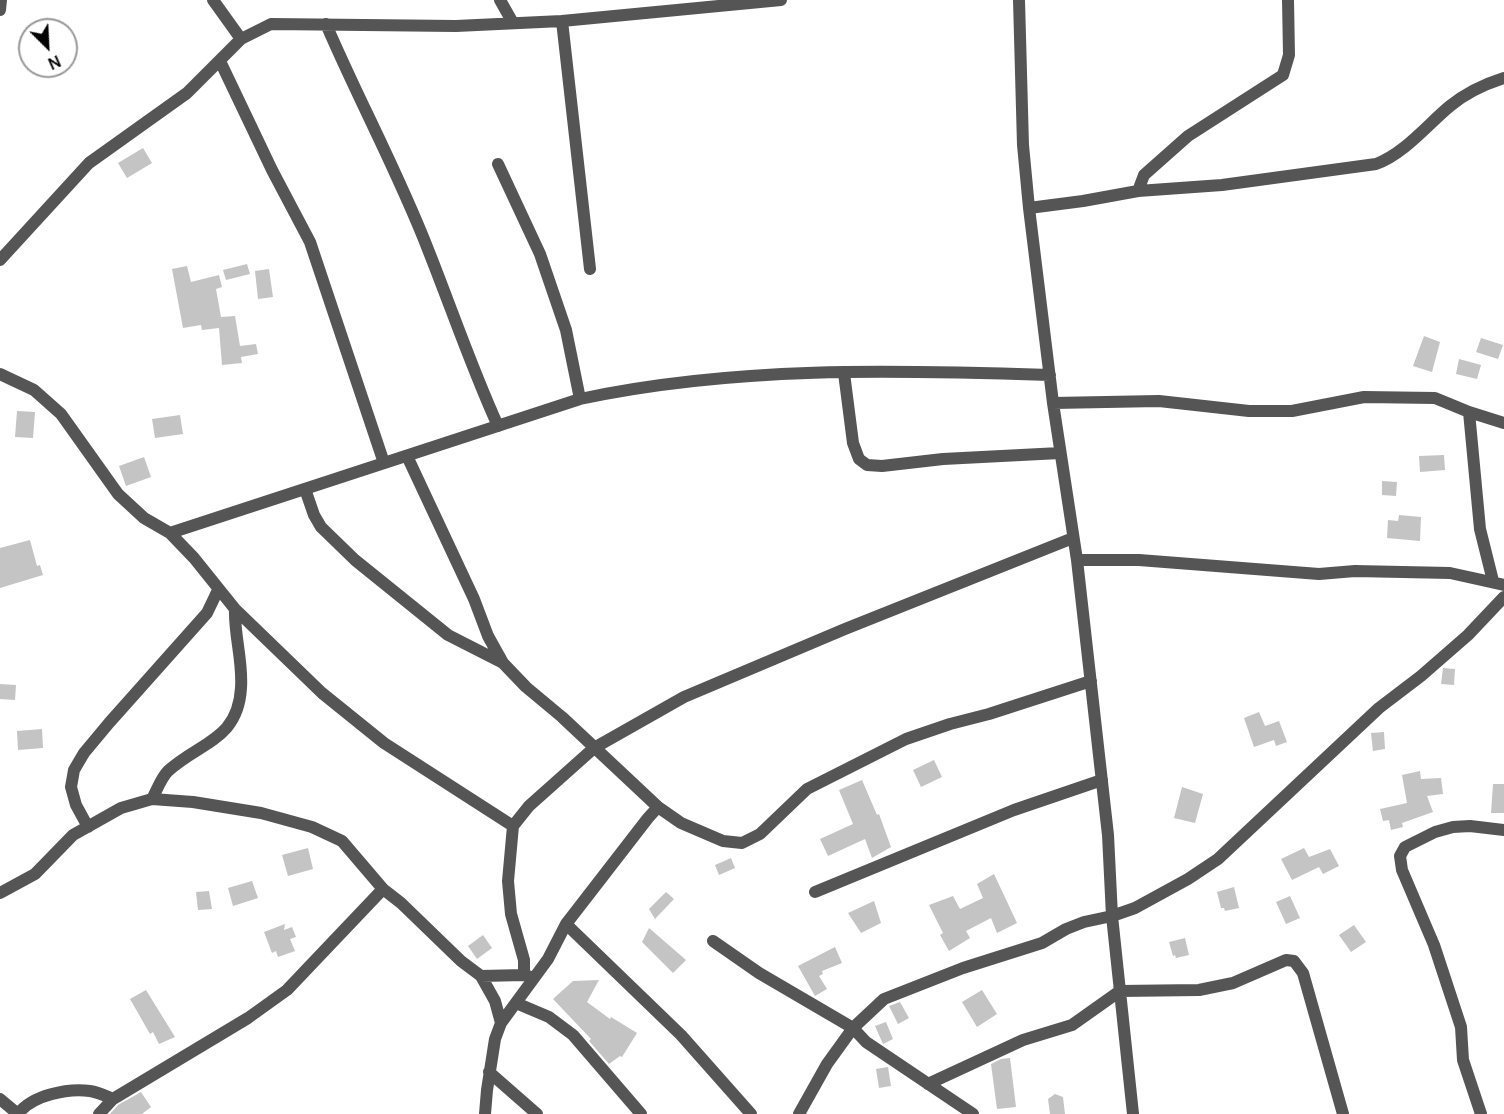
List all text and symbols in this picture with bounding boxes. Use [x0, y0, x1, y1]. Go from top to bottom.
north arrow [18, 18, 78, 78]
text: N [45, 50, 64, 75]

